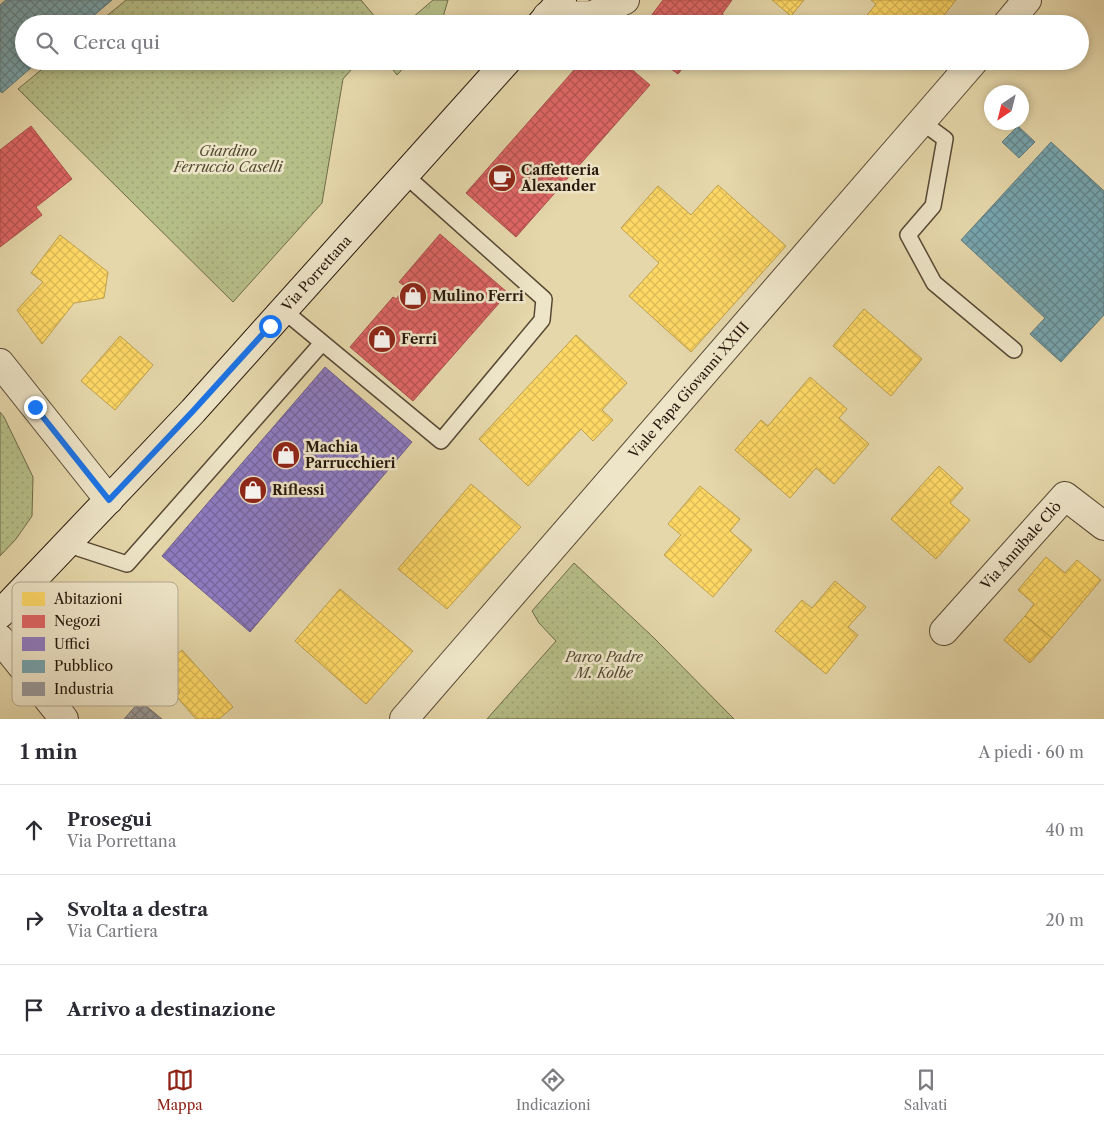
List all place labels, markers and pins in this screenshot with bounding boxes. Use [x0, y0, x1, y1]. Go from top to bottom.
place label: Caffetteria Alexander [520, 161, 600, 195]
cafe icon: Caffetteria Alexander [487, 163, 517, 193]
shop icon: Mulino Ferri [398, 281, 428, 311]
place label: Mulino Ferri [432, 287, 524, 305]
shop icon: Ferri [367, 324, 397, 354]
place label: Ferri [401, 330, 437, 348]
place label: Machia Parrucchieri [305, 438, 396, 472]
shop icon: Machia Parrucchieri [271, 440, 301, 470]
shop icon: Riflessi [238, 475, 268, 505]
place label: Riflessi [272, 481, 325, 499]

